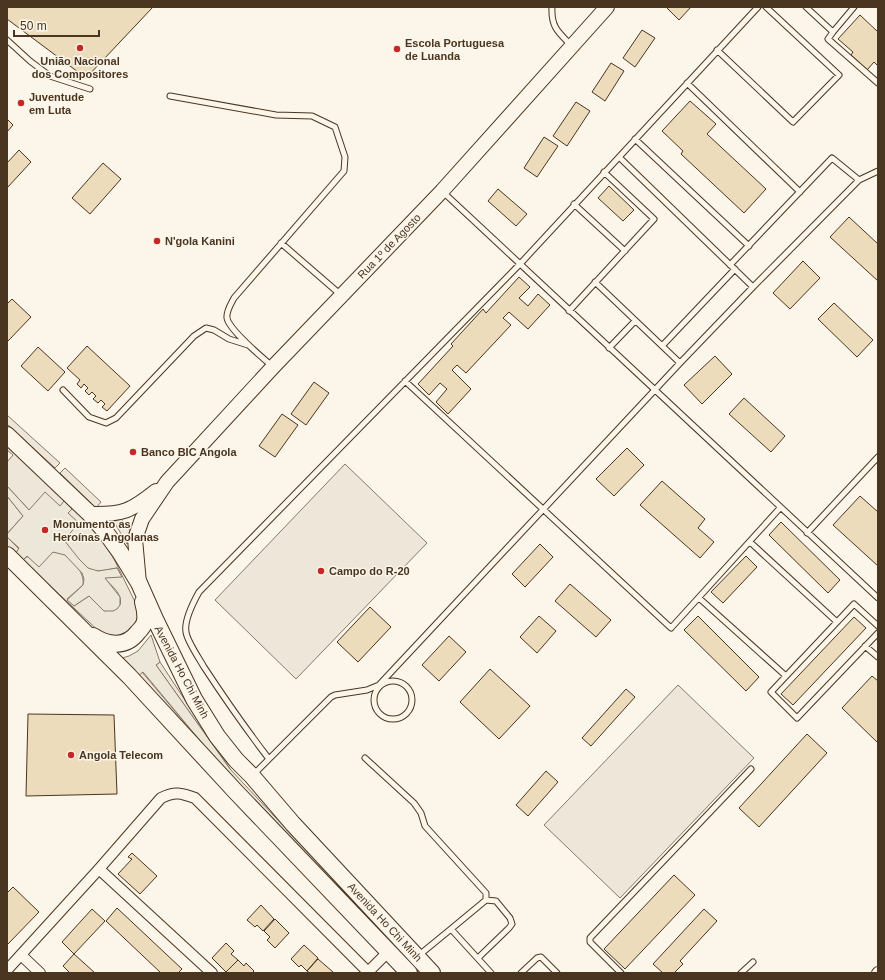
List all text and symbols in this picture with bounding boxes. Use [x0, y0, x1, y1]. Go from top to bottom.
scale bar [14, 12, 99, 38]
text: 50 m [20, 19, 47, 33]
place label: Escola Portuguesa de Luanda [405, 37, 505, 62]
marker: União Nacional dos Compositores [75, 43, 85, 53]
marker: Escola Portuguesa de Luanda [392, 44, 402, 54]
place label: União Nacional dos Compositores [32, 55, 128, 80]
place label: Juventude em Luta [29, 91, 84, 116]
marker: Juventude em Luta [16, 98, 26, 108]
street label: Rua 1º de Agosto [355, 211, 423, 281]
place label: N'gola Kanini [165, 235, 235, 247]
marker: N'gola Kanini [152, 236, 162, 246]
place label: Banco BIC Angola [141, 446, 237, 458]
marker: Banco BIC Angola [128, 447, 138, 457]
place label: Monumento as Heroínas Angolanas [53, 518, 159, 543]
marker: Monumento as Heroínas Angolanas [40, 525, 50, 535]
place label: Campo do R-20 [329, 565, 410, 577]
marker: Campo do R-20 [316, 566, 326, 576]
street label: Avenida Ho Chi Minh [152, 624, 212, 720]
place label: Angola Telecom [79, 749, 163, 761]
marker: Angola Telecom [66, 750, 76, 760]
street label: Avenida Ho Chi Minh [345, 880, 425, 964]

